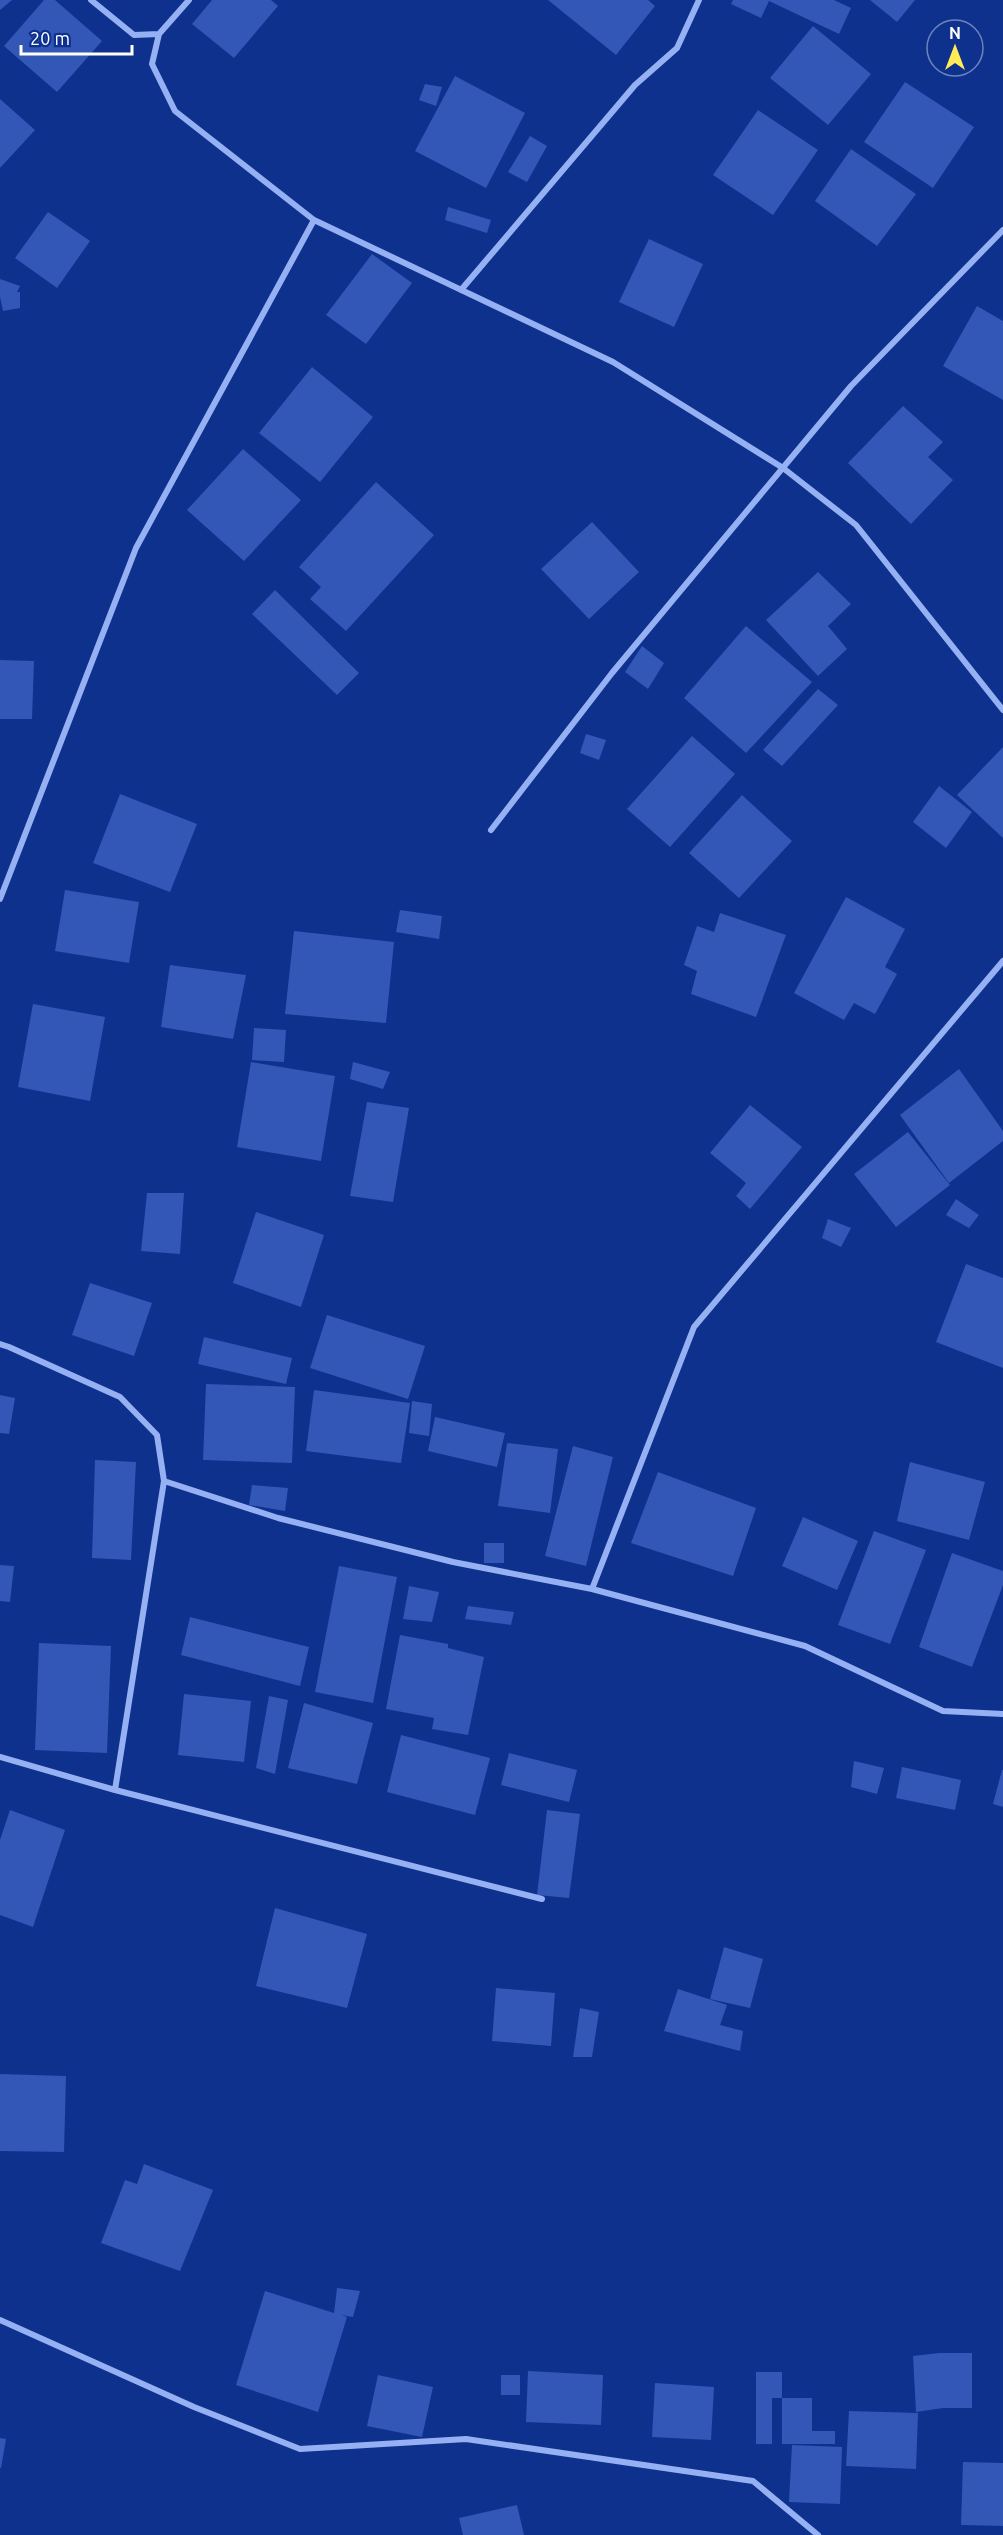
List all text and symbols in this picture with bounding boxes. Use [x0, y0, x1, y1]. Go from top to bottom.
scale bar [21, 18, 132, 56]
north arrow [925, 18, 985, 78]
text: N [949, 24, 961, 42]
text: 20 m [30, 28, 70, 48]

